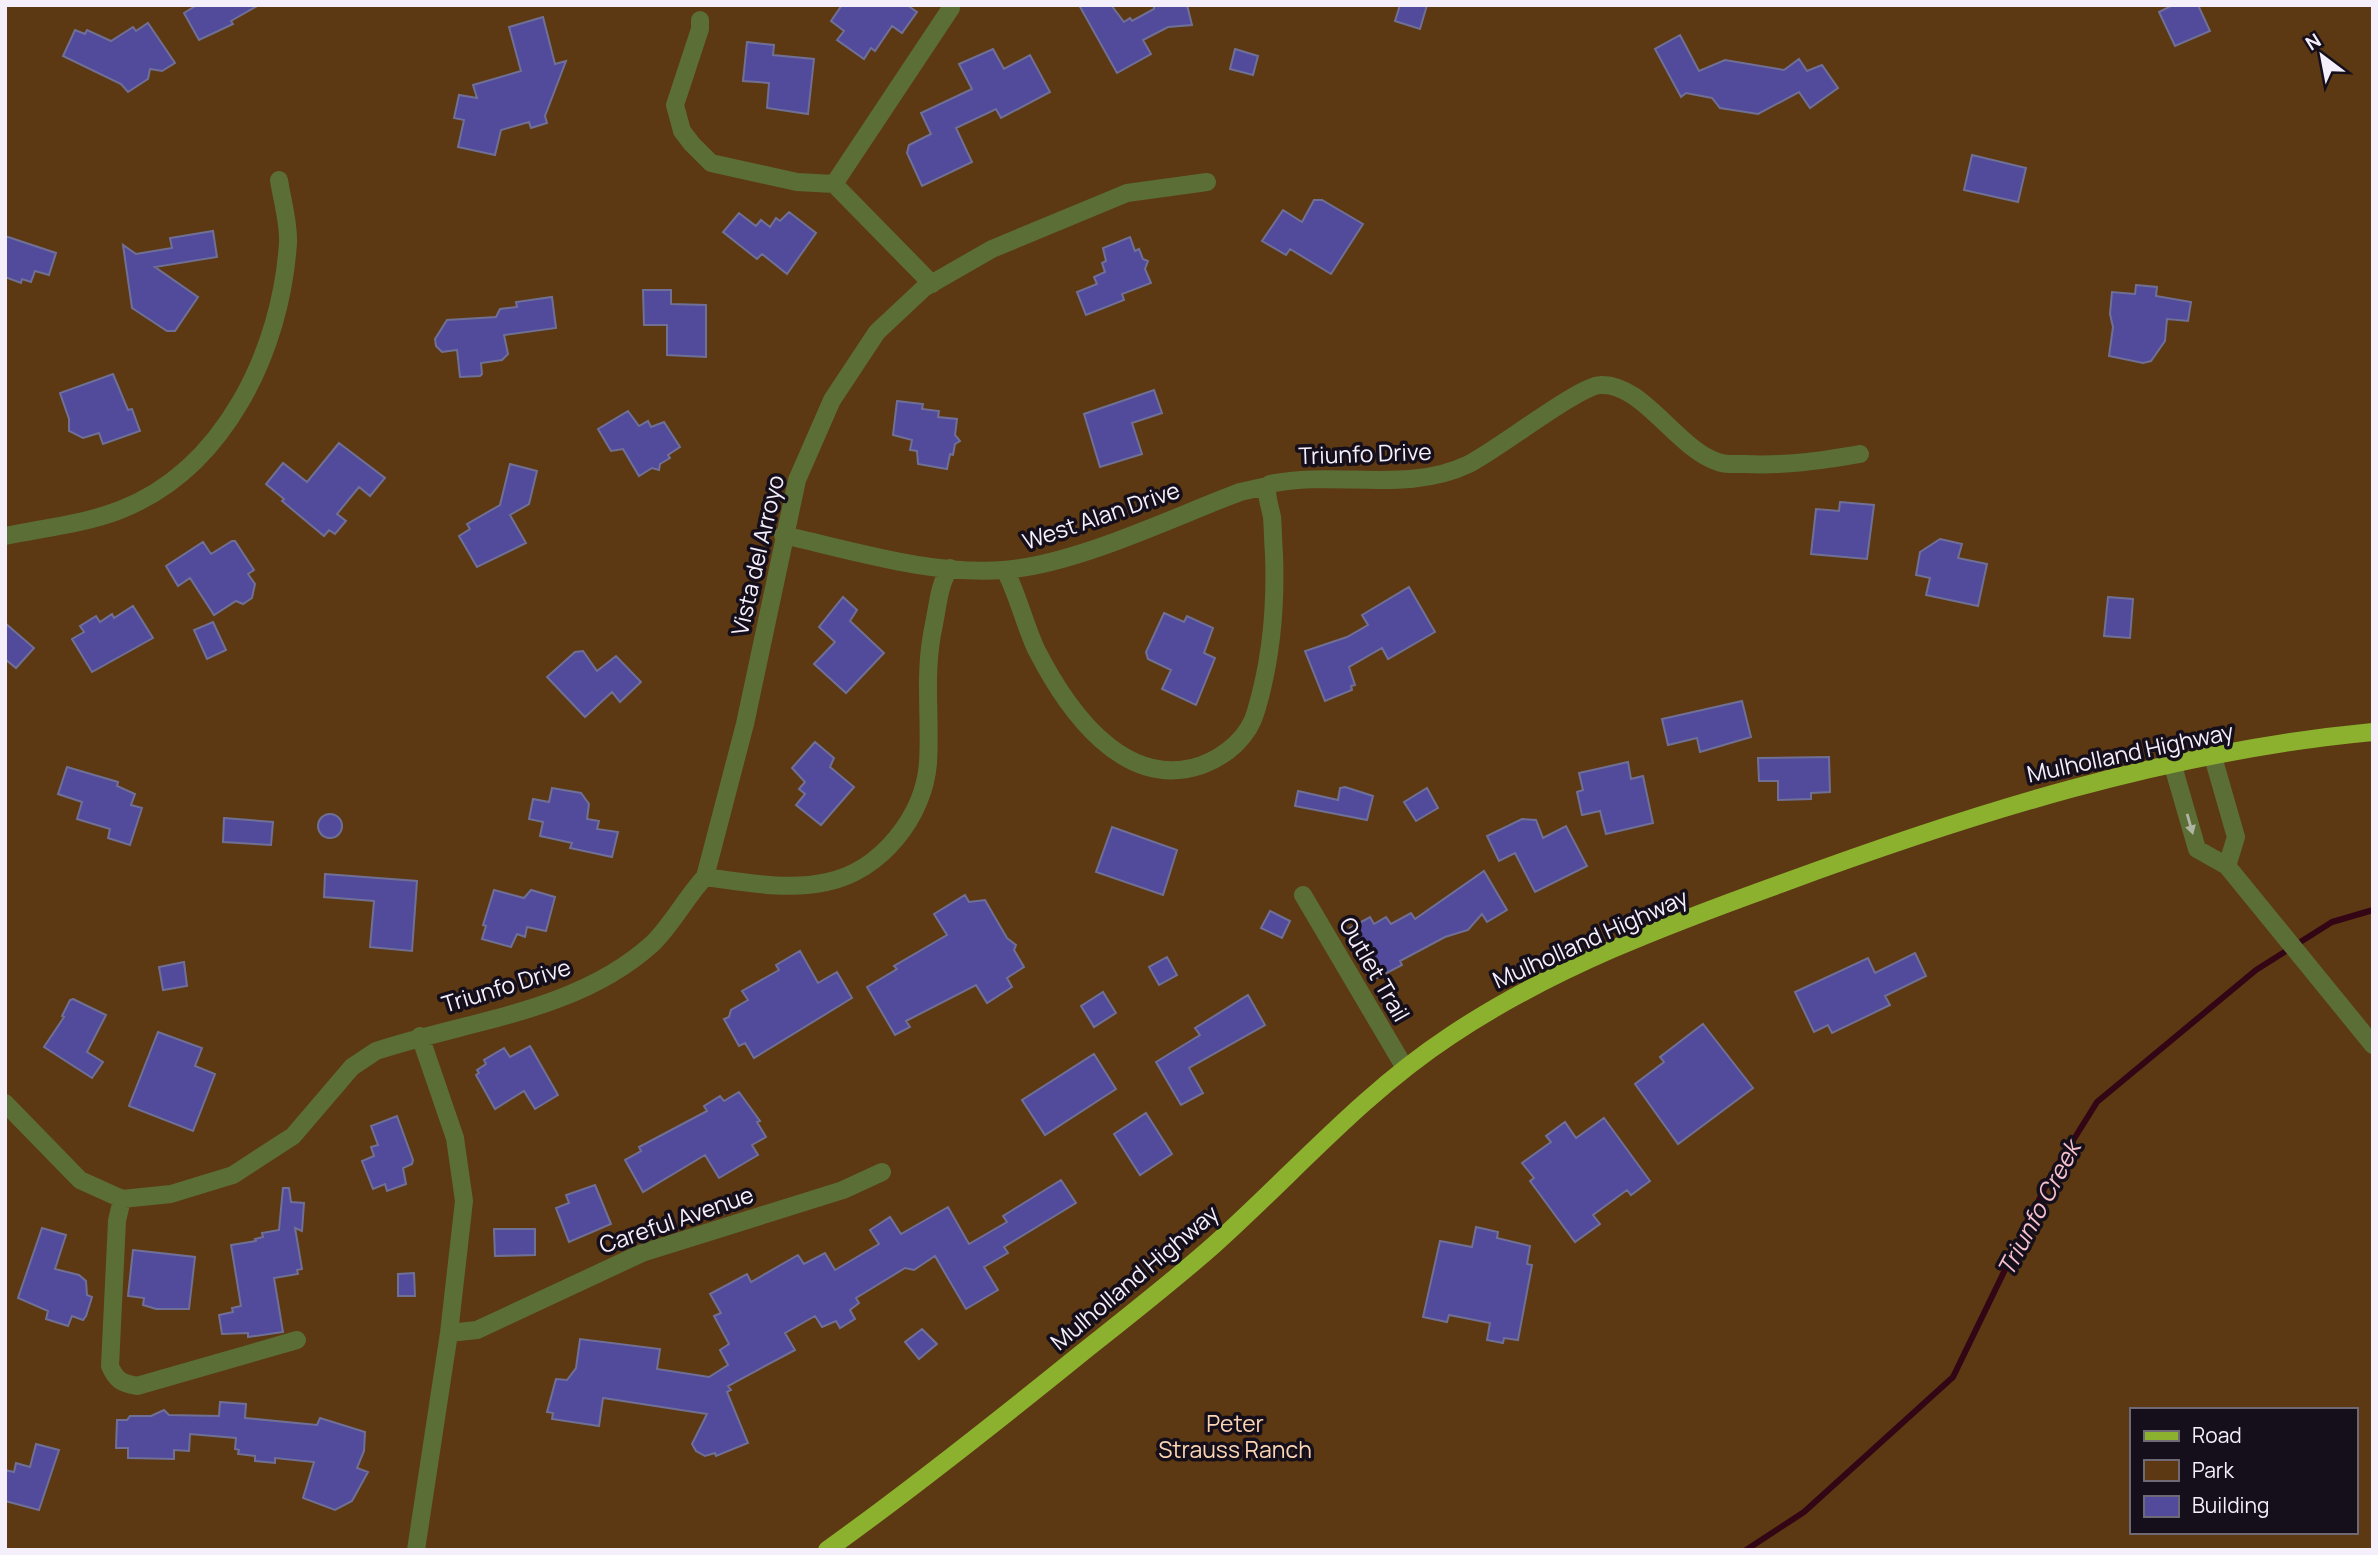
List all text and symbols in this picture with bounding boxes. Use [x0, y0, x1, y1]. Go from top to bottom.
north arrow [2287, 21, 2357, 91]
text: N [2300, 27, 2326, 56]
street label: Triunfo Drive [1298, 435, 1432, 471]
street label: Vista del Arroyo [723, 472, 791, 638]
street label: West Alan Drive [1018, 473, 1184, 557]
street label: Mulholland Highway [2024, 714, 2236, 790]
one-way arrow [2186, 814, 2196, 835]
street label: Mulholland Highway [1487, 881, 1693, 995]
street label: Outlet Trail [1332, 911, 1418, 1027]
street label: Triunfo Drive [438, 950, 574, 1020]
water label: Triunfo Creek [1989, 1132, 2089, 1281]
street label: Careful Avenue [595, 1178, 757, 1260]
street label: Mulholland Highway [1043, 1197, 1225, 1357]
park label: Peter Strauss Ranch [1158, 1407, 1312, 1465]
legend [2130, 1408, 2357, 1534]
text: Road [2192, 1421, 2242, 1449]
text: Park [2192, 1456, 2234, 1484]
text: Building [2192, 1491, 2269, 1519]

